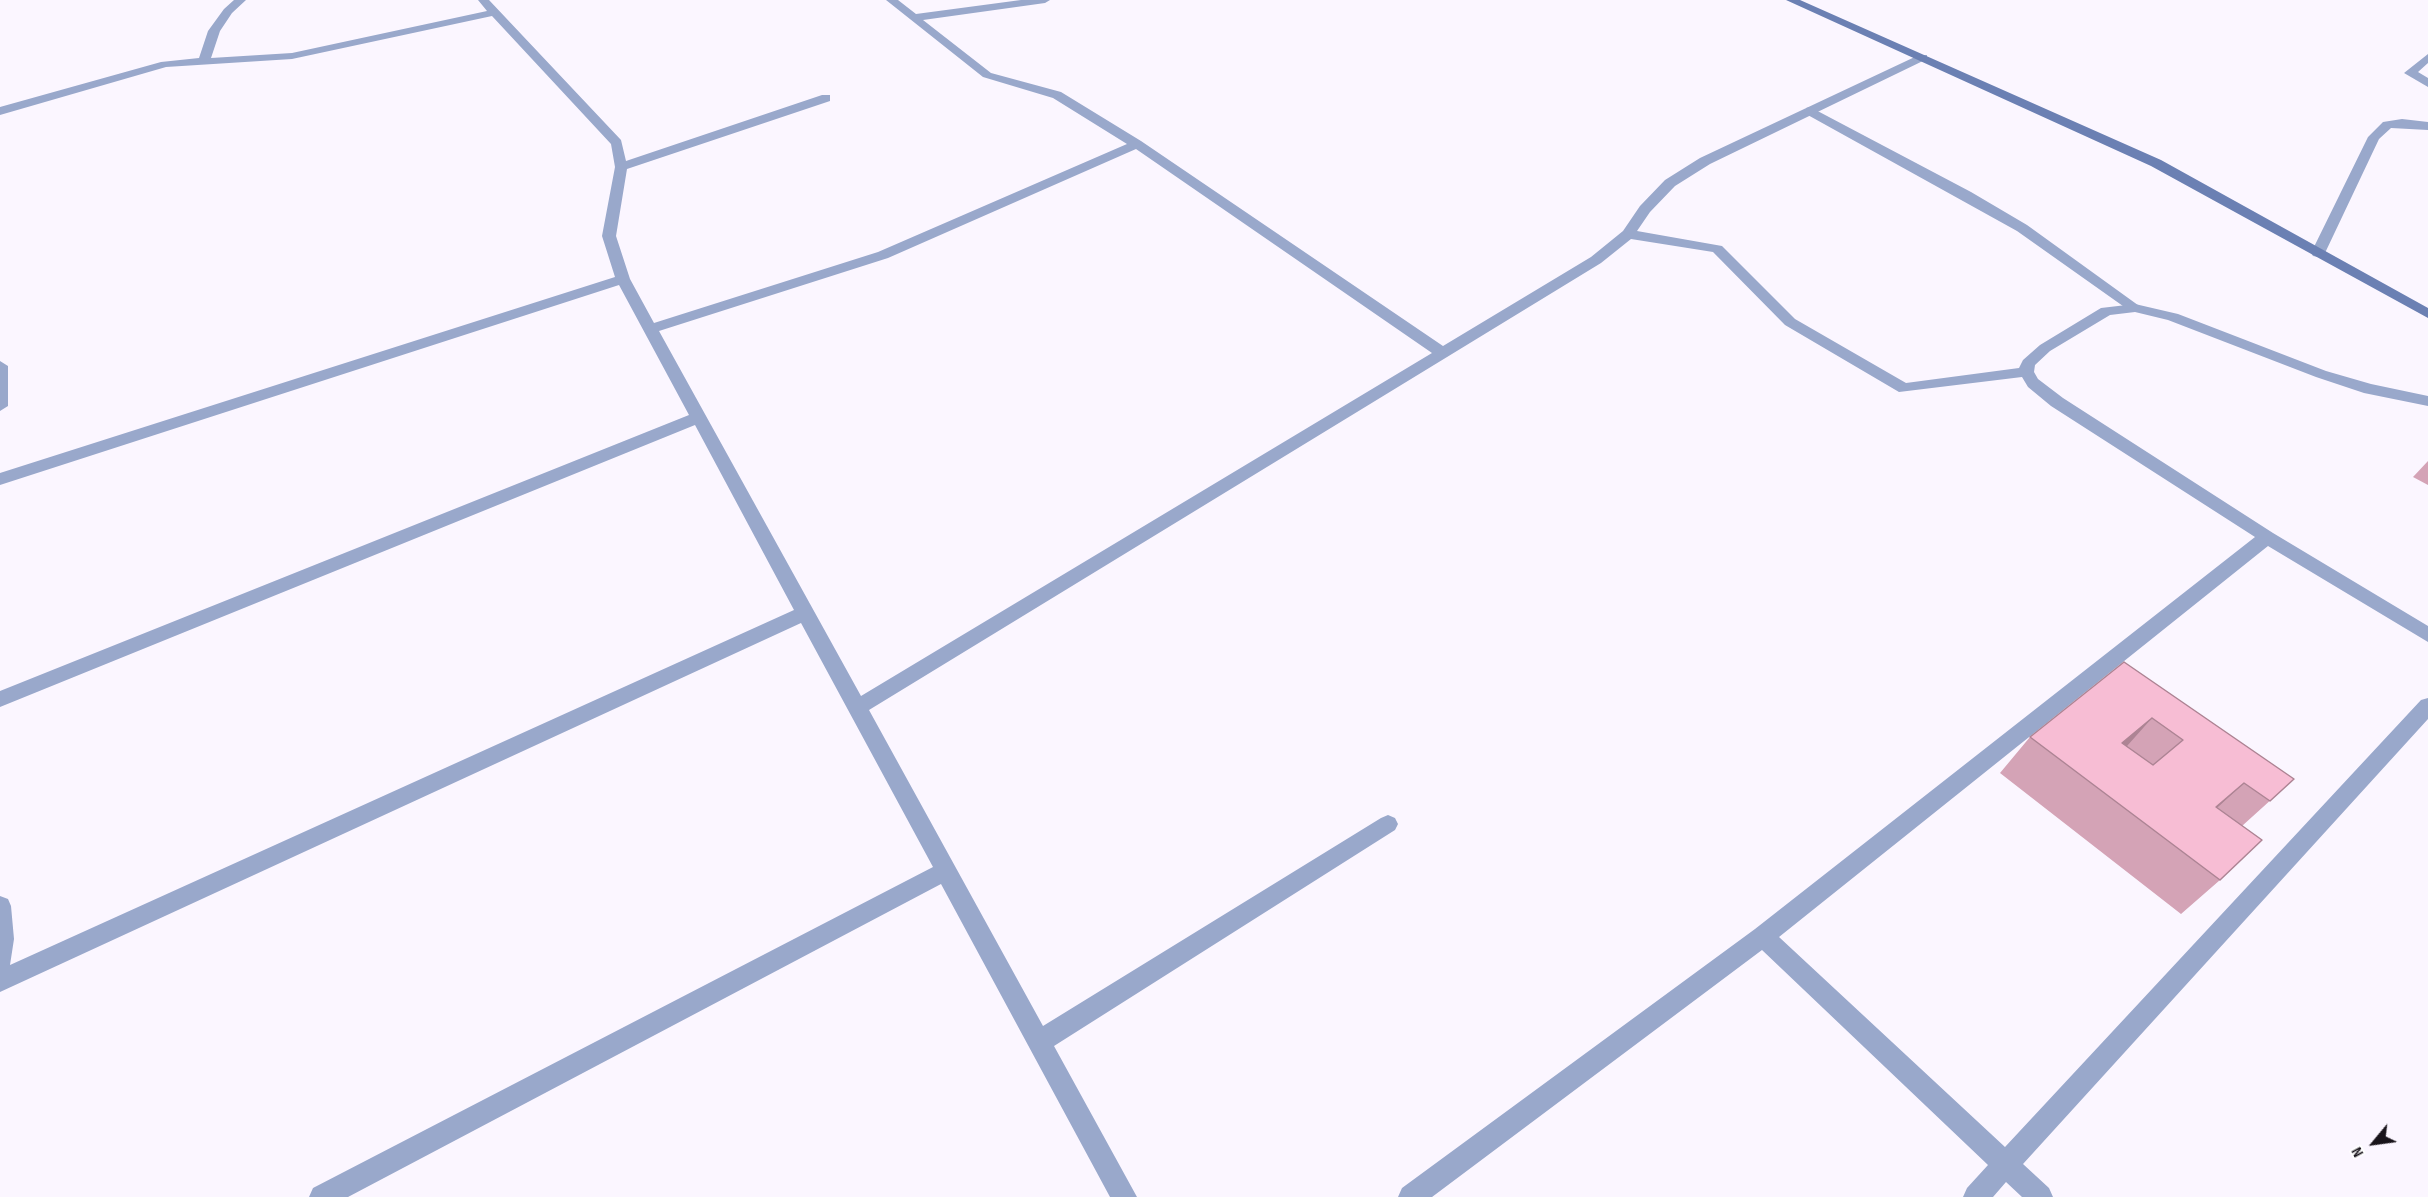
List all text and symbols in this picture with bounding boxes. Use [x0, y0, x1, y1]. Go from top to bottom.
north arrow [2344, 1113, 2404, 1173]
text: N [2347, 1144, 2368, 1160]

